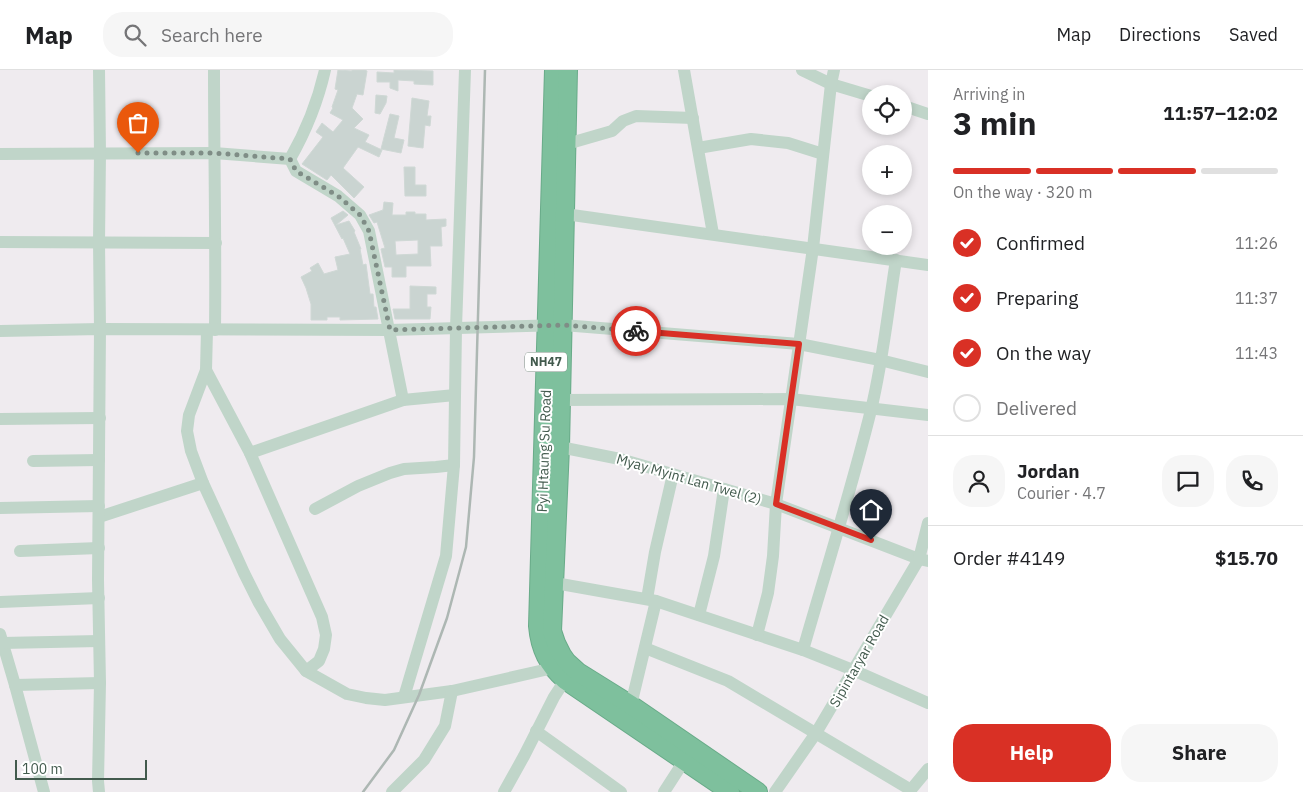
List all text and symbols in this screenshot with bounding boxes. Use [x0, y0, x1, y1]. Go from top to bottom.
search box [103, 12, 453, 57]
text: Map [25, 19, 73, 51]
icon: search [121, 21, 149, 49]
text: Search here [161, 23, 263, 47]
text: Map [1056, 23, 1091, 46]
text: Directions [1119, 23, 1201, 46]
text: Saved [1229, 23, 1278, 46]
text: Arriving in [953, 84, 1025, 104]
map controls [862, 85, 912, 255]
button: locate [862, 85, 912, 135]
text: 11:57–12:02 [1163, 101, 1278, 125]
pin [117, 102, 159, 153]
text: 3 min [953, 102, 1037, 144]
icon: bag [124, 109, 152, 137]
button: + [862, 145, 912, 195]
text: On the way · 320 m [953, 182, 1092, 202]
button: − [862, 205, 912, 255]
icon: check [953, 229, 981, 257]
text: Confirmed [996, 231, 1085, 255]
text: 11:26 [1235, 233, 1278, 253]
icon: check [953, 284, 981, 312]
text: Preparing [996, 286, 1078, 310]
text: 11:37 [1235, 288, 1278, 308]
courier [611, 306, 661, 356]
icon: bike [622, 317, 650, 345]
icon: check [953, 339, 981, 367]
text: On the way [996, 341, 1091, 365]
text: 11:43 [1235, 343, 1278, 363]
road number: NH47 [525, 352, 567, 372]
street label: Pyi Htaung Su Road [533, 389, 555, 513]
text: Delivered [996, 396, 1077, 420]
street label: Myay Myint Lan Twel (2) [614, 450, 764, 508]
button: person [953, 455, 1005, 507]
button: chat [1162, 455, 1214, 507]
button: phone [1226, 455, 1278, 507]
text: Jordan [1017, 459, 1080, 483]
text: Courier · 4.7 [1017, 483, 1106, 503]
pin [850, 489, 892, 540]
icon: home [857, 496, 885, 524]
text: Order #4149 [953, 546, 1065, 570]
text: $15.70 [1215, 546, 1278, 570]
street label: Sipintaryar Road [825, 612, 893, 710]
button: Help [953, 724, 1111, 782]
button: Share [1121, 724, 1278, 782]
scale bar [15, 757, 148, 780]
text: 100 m [22, 760, 63, 778]

